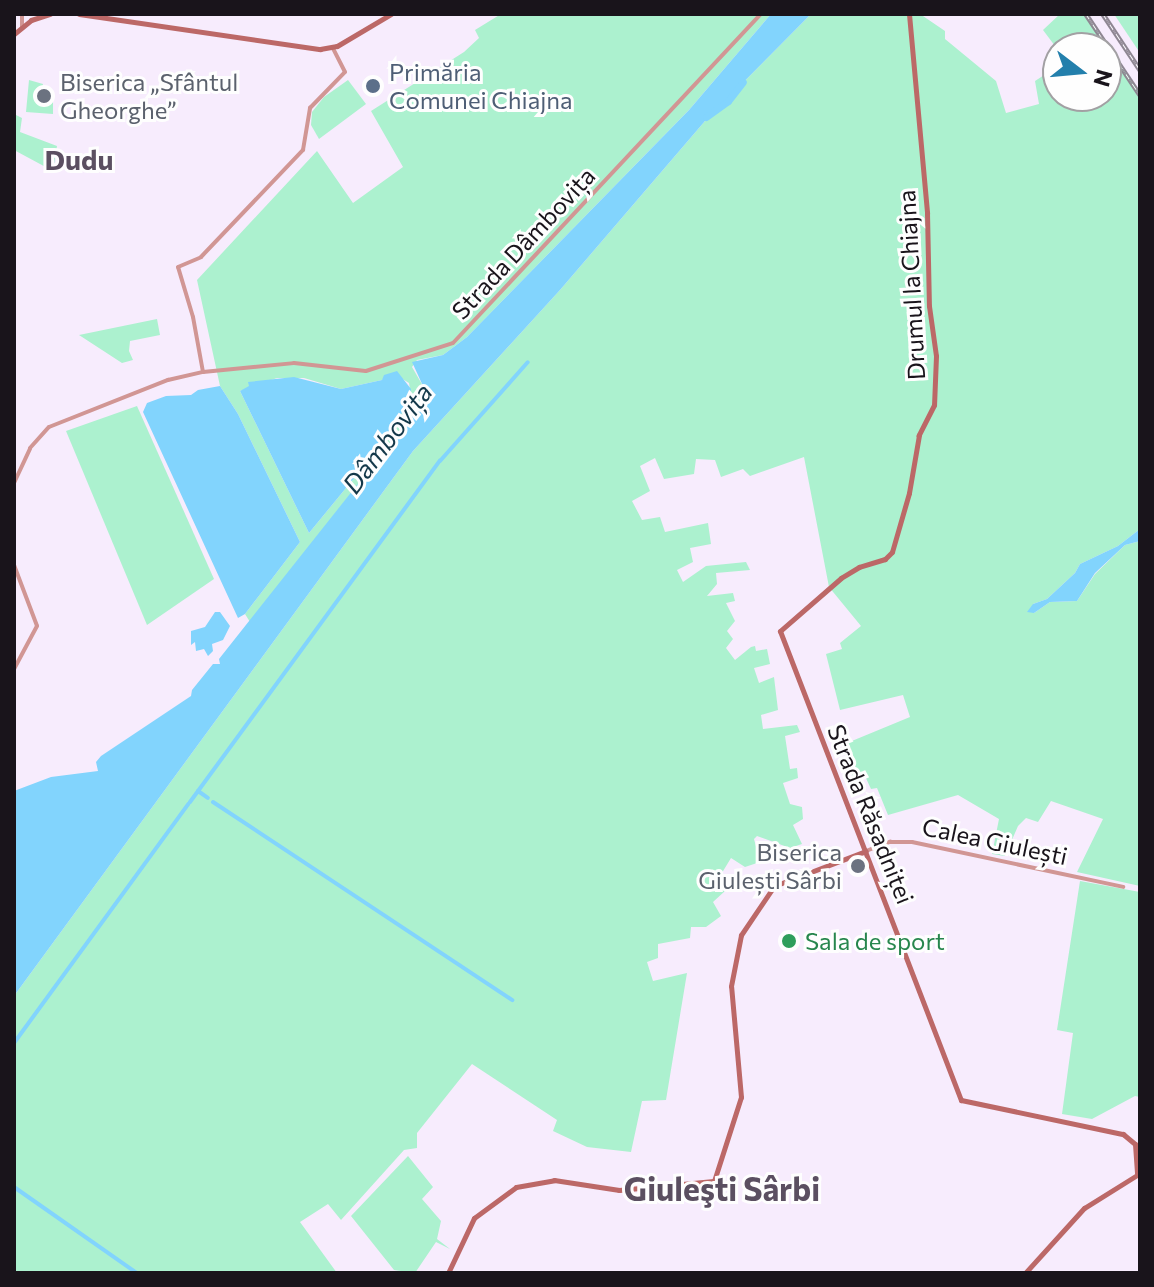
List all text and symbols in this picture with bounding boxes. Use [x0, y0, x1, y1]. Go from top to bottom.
north arrow [1042, 32, 1122, 112]
place label: Primăria Comunei Chiajna [389, 58, 573, 114]
text: N [1088, 67, 1119, 90]
place label: Biserica „Sfântul Gheorghe” [60, 68, 238, 124]
marker: Primăria Comunei Chiajna [364, 77, 382, 95]
marker: Biserica „Sfântul Gheorghe” [35, 87, 53, 105]
district label: Dudu [45, 142, 113, 176]
street label: Strada Dâmbovița [445, 161, 601, 325]
street label: Drumul la Chiajna [892, 189, 930, 381]
water label: Dâmbovița [336, 377, 438, 499]
street label: Strada Răsadniței [822, 720, 920, 908]
street label: Calea Giulești [920, 812, 1070, 870]
place label: Biserica Giulești Sârbi [698, 838, 842, 894]
marker: Biserica Giulești Sârbi [849, 857, 867, 875]
place label: Sala de sport [805, 927, 945, 955]
marker: Sala de sport [780, 932, 798, 950]
district label: Giuleşti Sârbi [624, 1169, 820, 1207]

